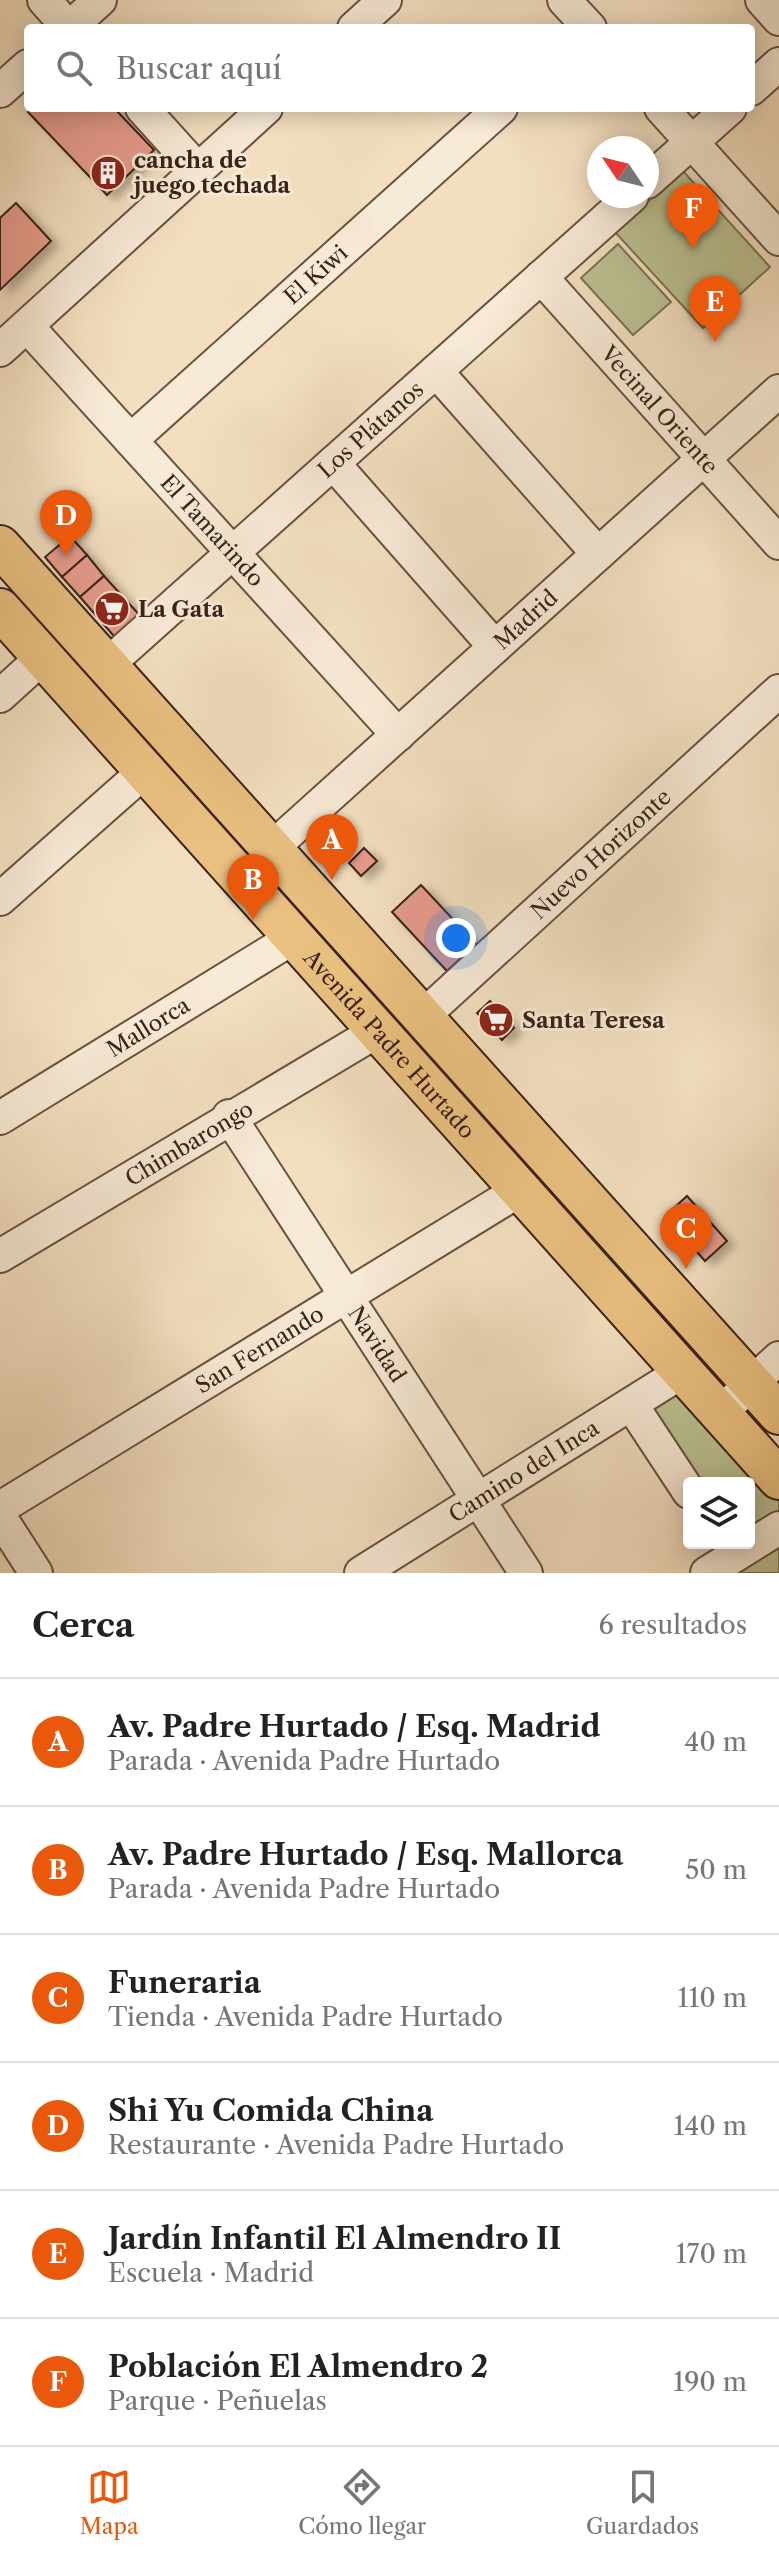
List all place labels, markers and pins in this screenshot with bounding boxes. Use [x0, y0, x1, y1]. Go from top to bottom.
place label: cancha de juego techada [130, 147, 291, 199]
building icon: cancha de juego techada [89, 154, 127, 192]
pin: F [667, 183, 719, 249]
pin: E [689, 276, 741, 342]
pin: D [40, 490, 92, 556]
supermarket icon: La Gata [93, 590, 131, 628]
place label: La Gata [138, 596, 224, 623]
pin: A [306, 814, 358, 880]
pin: B [227, 854, 279, 920]
supermarket icon: Santa Teresa [477, 1001, 515, 1039]
place label: Santa Teresa [522, 1007, 665, 1034]
pin: C [660, 1203, 712, 1269]

